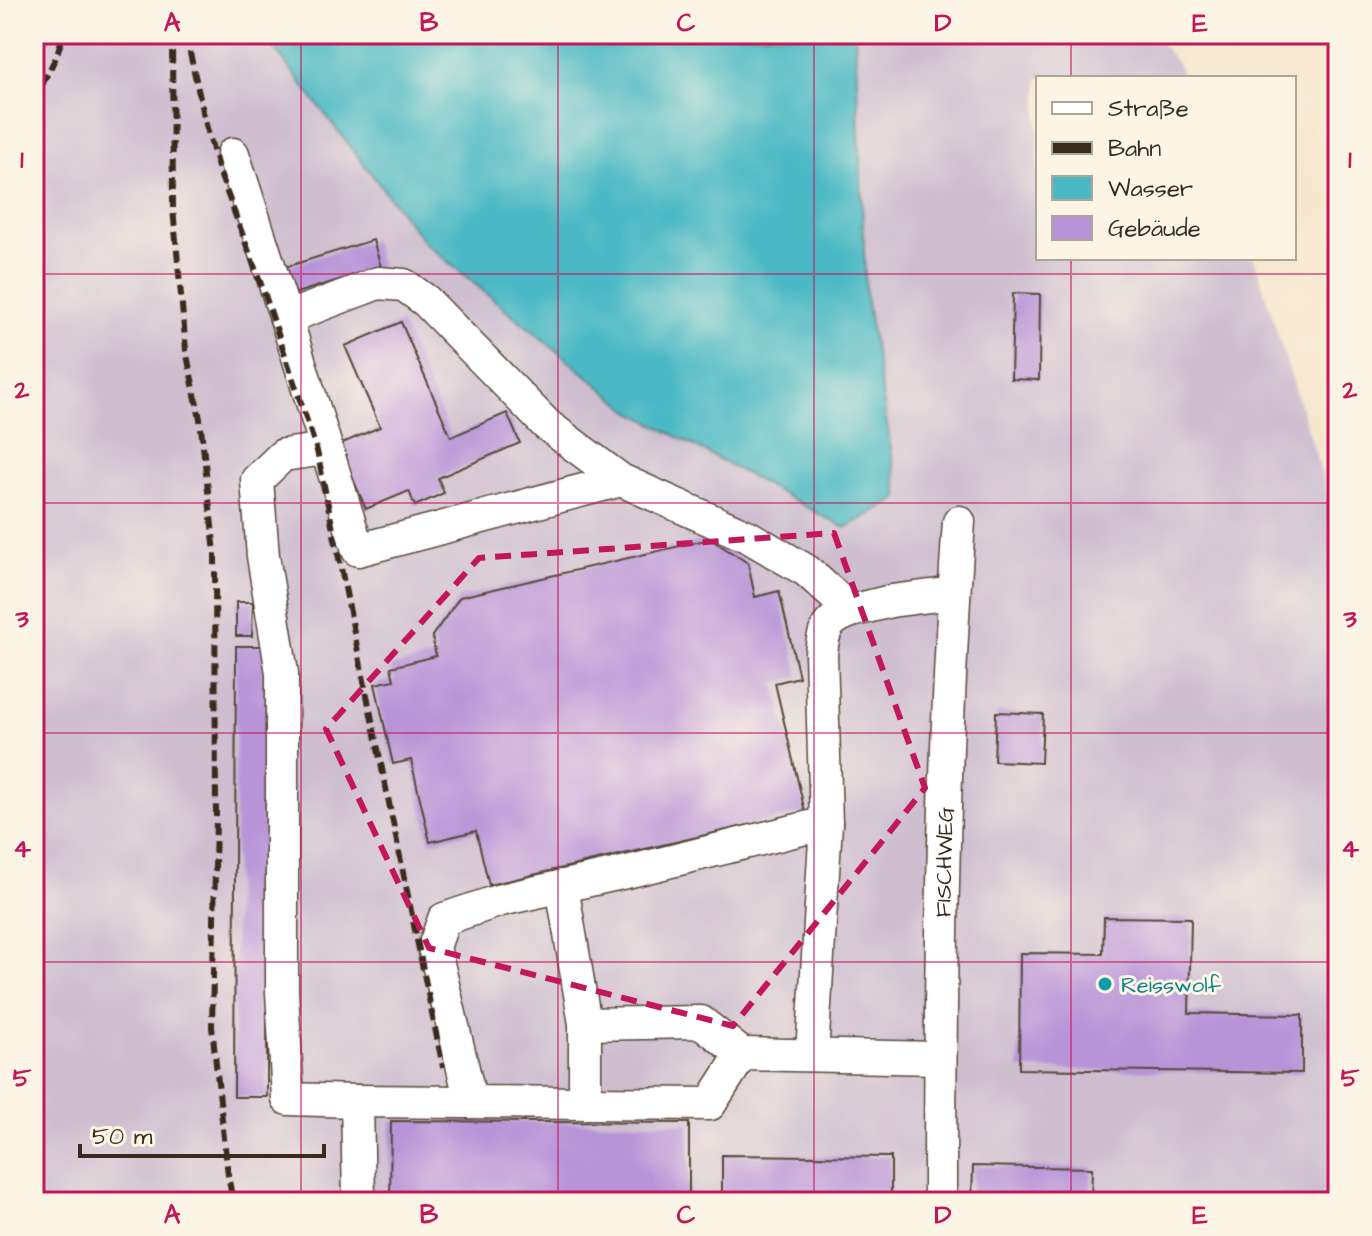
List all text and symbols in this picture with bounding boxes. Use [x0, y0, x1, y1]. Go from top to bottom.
text: A [164, 5, 181, 41]
text: B [420, 5, 439, 41]
text: C [677, 5, 696, 41]
text: D [935, 5, 952, 41]
text: E [1192, 5, 1208, 41]
legend [1036, 76, 1296, 260]
text: Straße [1108, 92, 1189, 126]
text: Bahn [1108, 132, 1161, 166]
text: 1 [20, 142, 24, 178]
text: 1 [1348, 142, 1352, 178]
text: Wasser [1108, 172, 1193, 206]
text: Gebäude [1108, 212, 1201, 246]
text: 2 [14, 372, 30, 408]
text: 2 [1342, 372, 1358, 408]
text: 3 [14, 601, 29, 637]
text: 3 [1342, 601, 1357, 637]
street label: FISCHWEG [928, 806, 962, 918]
text: 4 [13, 831, 31, 867]
text: 4 [1341, 831, 1359, 867]
place label: Reisswolf [1121, 970, 1222, 1001]
marker: Reisswolf [1096, 975, 1114, 993]
text: 5 [13, 1060, 32, 1096]
text: 5 [1341, 1060, 1360, 1096]
scale bar [80, 1108, 324, 1158]
text: 50 m [92, 1120, 153, 1154]
text: A [164, 1197, 181, 1233]
text: B [420, 1197, 439, 1233]
text: C [677, 1197, 696, 1233]
text: D [935, 1197, 952, 1233]
text: E [1192, 1197, 1208, 1233]

